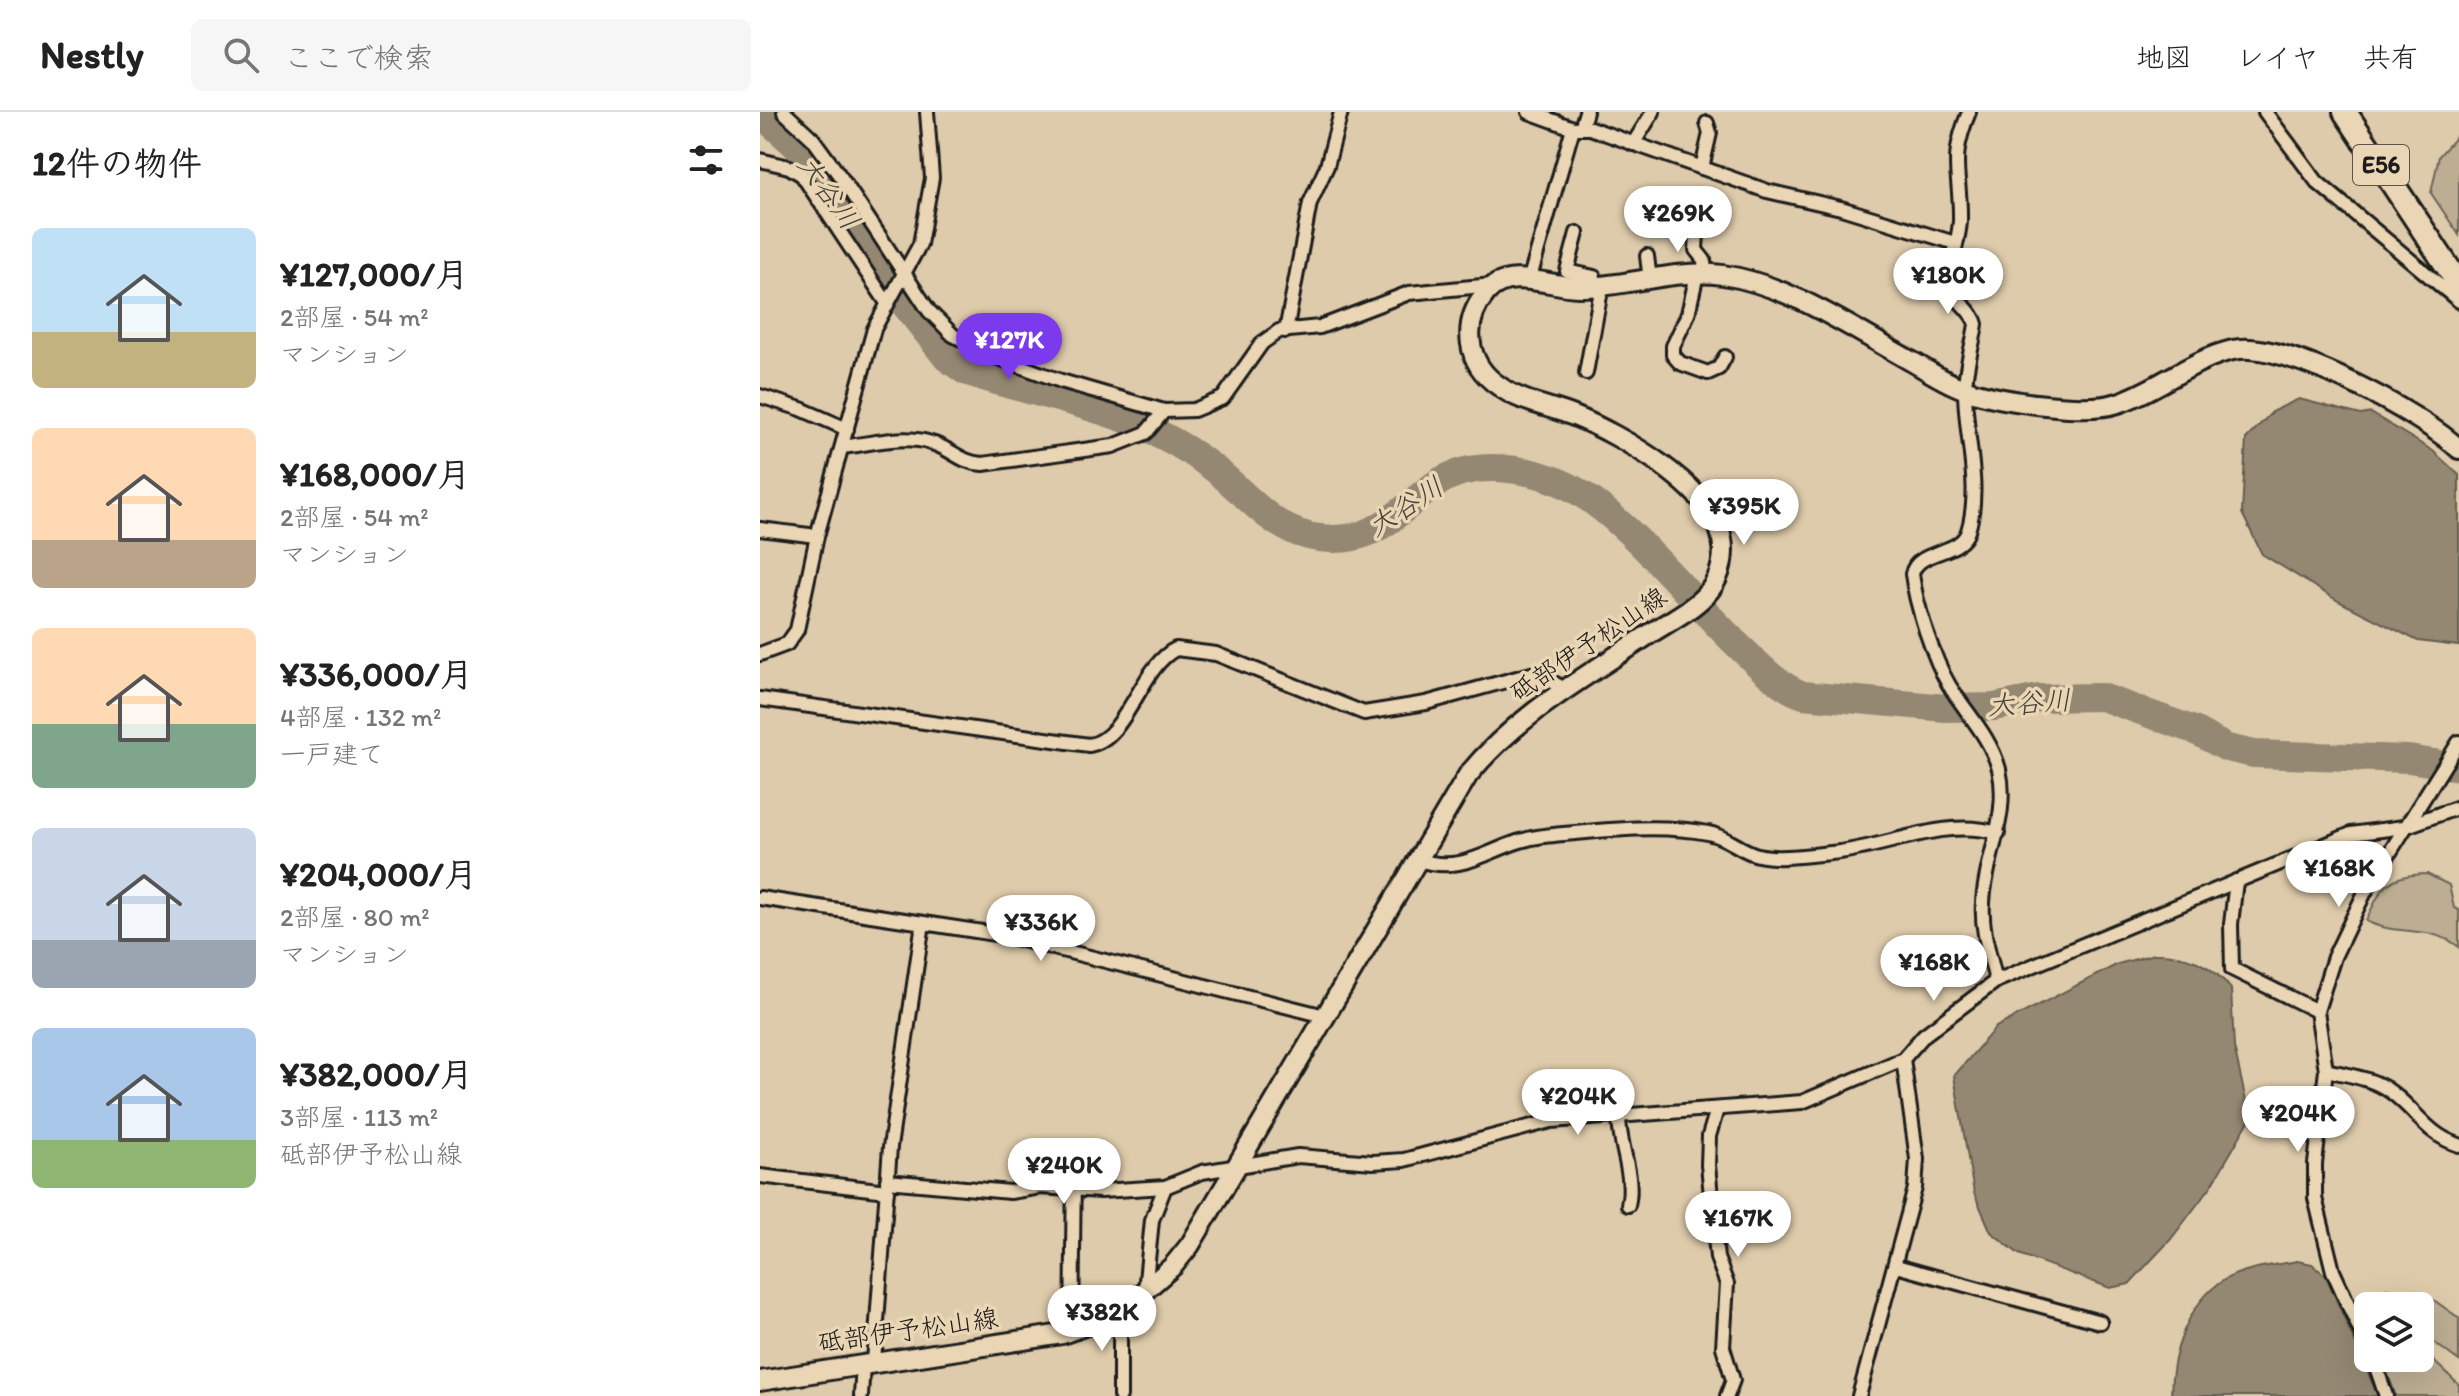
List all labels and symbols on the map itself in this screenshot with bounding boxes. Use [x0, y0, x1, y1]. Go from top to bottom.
road number: E56 [2353, 145, 2409, 185]
water label: 大谷川 [791, 148, 867, 236]
pin: ¥269K [1622, 186, 1734, 254]
pin: ¥180K [1892, 248, 2004, 316]
pin: ¥127K [953, 313, 1065, 381]
water label: 大谷川 [1361, 469, 1449, 543]
pin: ¥395K [1688, 479, 1800, 547]
street label: 砥部伊予松山線 [1504, 580, 1672, 708]
water label: 大谷川 [1986, 682, 2072, 722]
pin: ¥168K [2283, 841, 2395, 909]
pin: ¥336K [985, 895, 1097, 963]
pin: ¥168K [1878, 935, 1990, 1003]
pin: ¥204K [1522, 1069, 1634, 1137]
pin: ¥204K [2242, 1086, 2354, 1154]
pin: ¥240K [1008, 1138, 1120, 1206]
pin: ¥167K [1682, 1191, 1794, 1259]
pin: ¥382K [1046, 1285, 1158, 1353]
street label: 砥部伊予松山線 [816, 1301, 1000, 1359]

